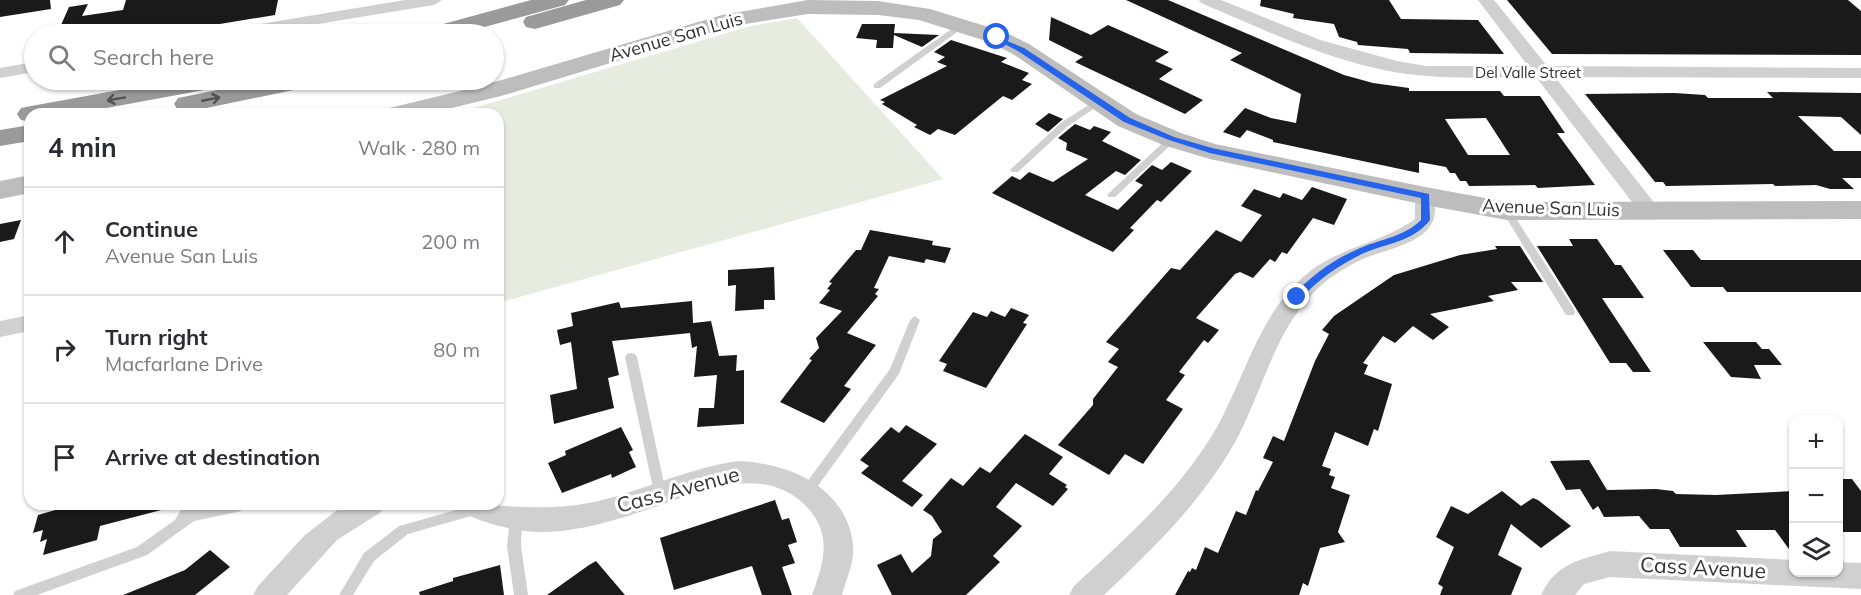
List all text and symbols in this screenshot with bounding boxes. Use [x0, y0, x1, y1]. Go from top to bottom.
street label: Avenue San Luis [606, 6, 745, 67]
route start [983, 23, 1009, 49]
search box [24, 24, 504, 90]
icon: search [45, 41, 78, 74]
text: Search here [93, 43, 214, 71]
street label: Del Valle Street [1475, 63, 1581, 82]
one-way arrow [200, 93, 220, 104]
one-way arrow [107, 94, 127, 105]
text: 4 min [48, 131, 117, 164]
text: Walk · 280 m [358, 135, 480, 160]
street label: Avenue San Luis [1482, 194, 1620, 221]
text: Continue [105, 215, 198, 243]
icon: ahead [48, 225, 81, 258]
text: 200 m [421, 229, 480, 254]
text: Avenue San Luis [105, 243, 258, 268]
route end [1283, 283, 1309, 309]
text: Turn right [105, 323, 208, 351]
icon: right [48, 333, 81, 366]
text: 80 m [433, 337, 480, 362]
text: Macfarlane Drive [105, 351, 263, 376]
map controls [1789, 415, 1843, 577]
button: + [1789, 415, 1843, 469]
icon: arrive [48, 441, 81, 474]
text: Arrive at destination [105, 443, 320, 471]
street label: Cass Avenue [613, 460, 742, 518]
button: − [1789, 469, 1843, 523]
button: layers [1789, 523, 1843, 577]
street label: Cass Avenue [1639, 551, 1767, 583]

